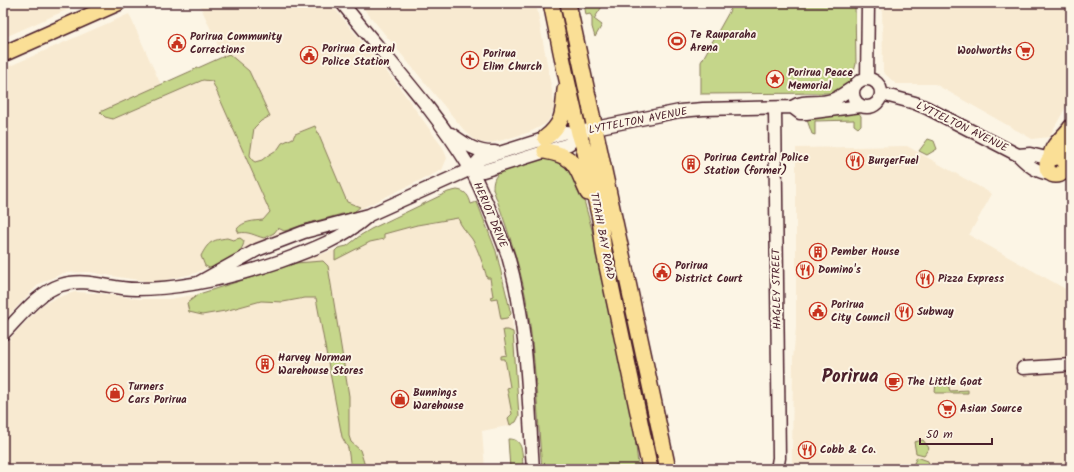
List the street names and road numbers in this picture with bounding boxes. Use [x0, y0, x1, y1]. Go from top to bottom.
street label: LYTTELTON AVENUE [913, 97, 1012, 157]
street label: LYTTELTON AVENUE [587, 102, 690, 139]
street label: HERIOT DRIVE [468, 179, 512, 251]
street label: TITAHI BAY ROAD [585, 191, 619, 281]
street label: HAGLEY STREET [767, 247, 787, 330]

